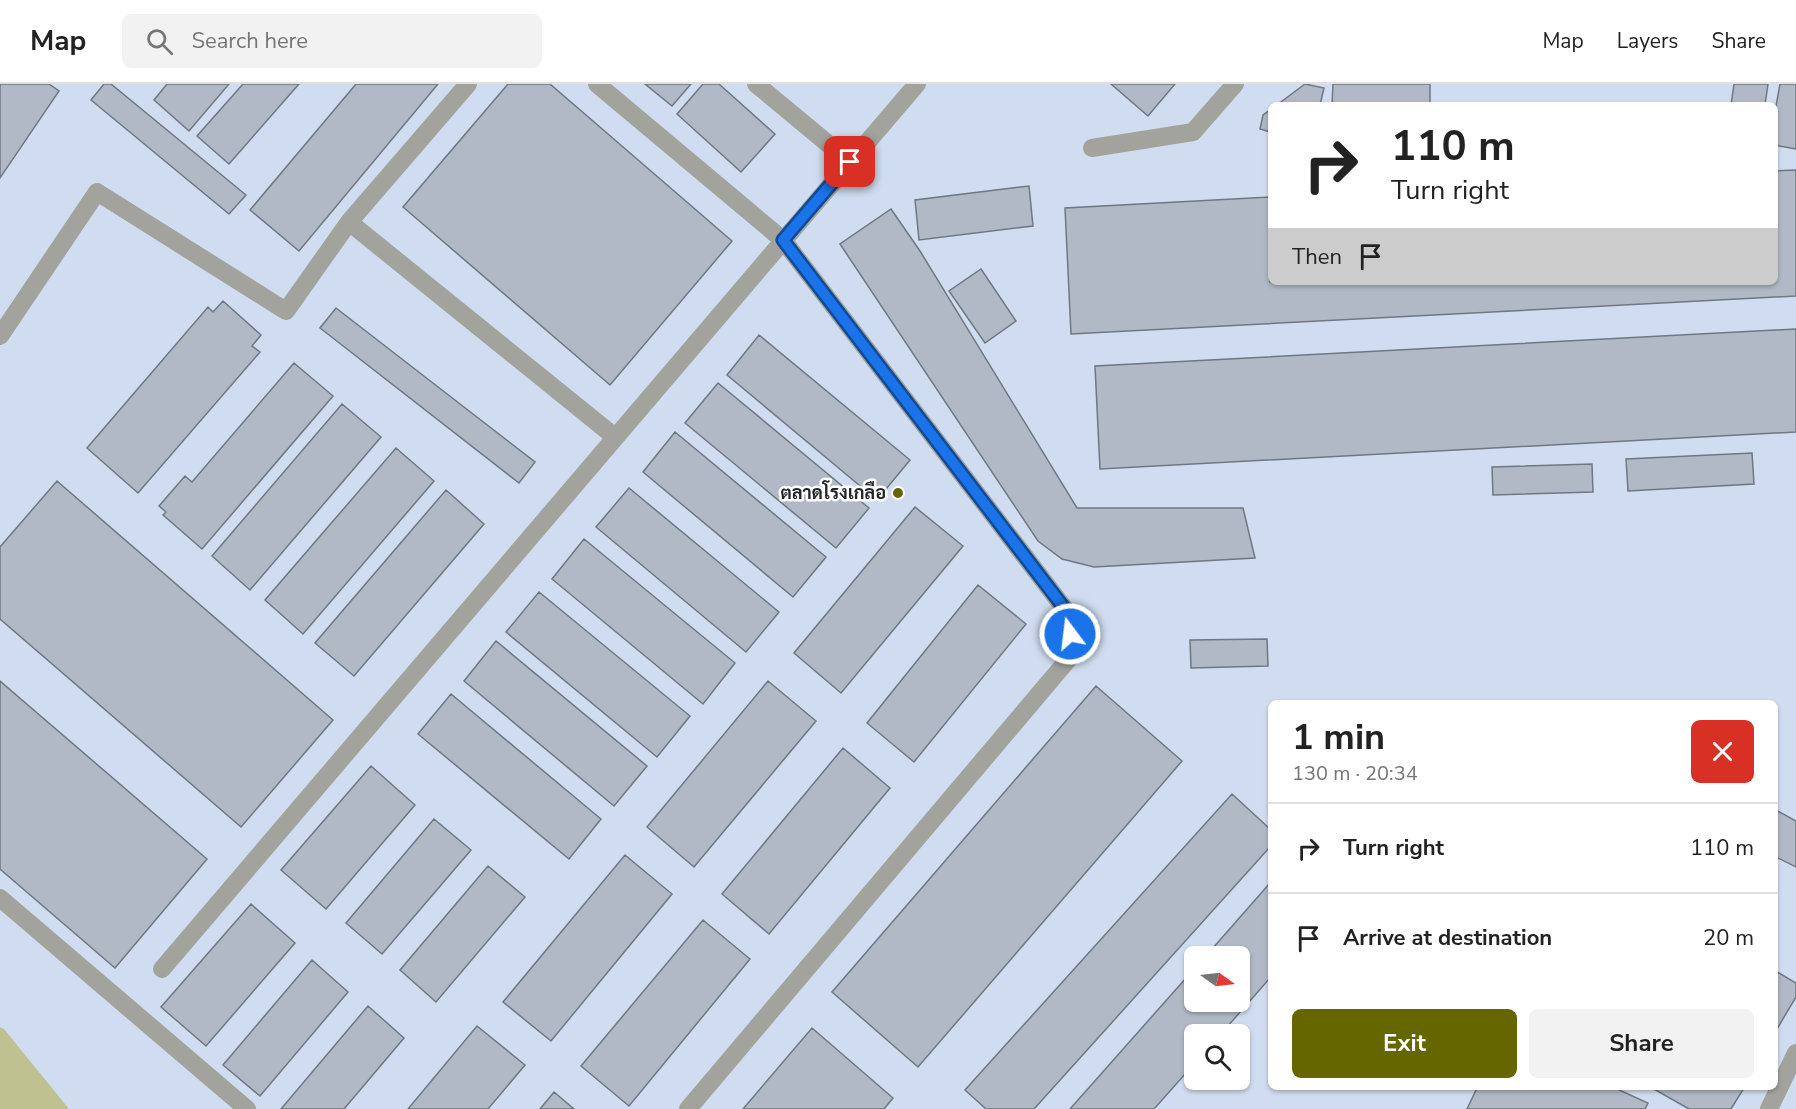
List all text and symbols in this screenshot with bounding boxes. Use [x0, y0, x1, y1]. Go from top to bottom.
search box [122, 14, 542, 68]
text: Map [30, 22, 86, 60]
icon: search [143, 25, 176, 58]
text: Search here [191, 26, 308, 56]
text: Map [1542, 27, 1584, 55]
text: Layers [1617, 27, 1678, 55]
text: Share [1711, 27, 1766, 55]
text: 110 m [1391, 118, 1515, 175]
icon: right [1292, 126, 1370, 204]
pin [824, 136, 875, 187]
icon: arrive [833, 145, 866, 178]
text: Turn right [1391, 172, 1509, 209]
icon: arrive [1354, 240, 1387, 273]
text: Then [1292, 242, 1342, 272]
place label: ตลาดโรงเกลือ [780, 480, 886, 505]
marker: ตลาดโรงเกลือ [891, 486, 905, 500]
position arrow [1038, 602, 1102, 666]
text: 1 min [1292, 713, 1385, 762]
button: close [1691, 720, 1754, 783]
text: 130 m · 20:34 [1292, 760, 1418, 787]
icon: right [1292, 832, 1325, 865]
text: Turn right [1343, 833, 1444, 863]
text: 110 m [1690, 833, 1754, 863]
icon: arrive [1292, 922, 1325, 955]
text: Arrive at destination [1343, 923, 1552, 953]
text: 20 m [1703, 923, 1754, 953]
north arrow [1184, 946, 1250, 1012]
map controls [1184, 946, 1250, 1090]
button: Exit [1292, 1009, 1517, 1078]
button: Share [1529, 1009, 1754, 1078]
button: search [1184, 1024, 1250, 1090]

